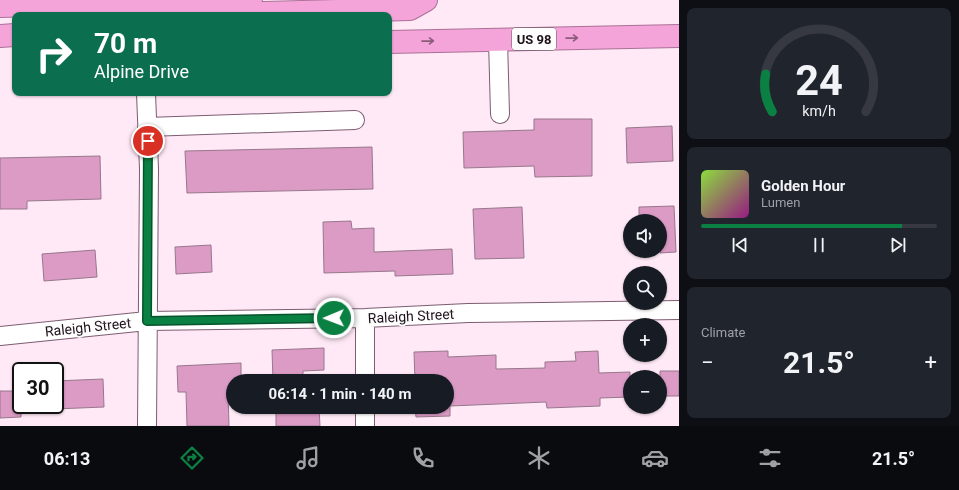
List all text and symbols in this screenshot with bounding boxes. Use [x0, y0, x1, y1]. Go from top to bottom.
text: 70 m [94, 27, 157, 60]
icon: right [28, 28, 80, 80]
road number: US 98 [512, 28, 556, 50]
one-way arrow [565, 34, 578, 42]
one-way arrow [421, 37, 434, 45]
text: 24 [795, 55, 843, 104]
text: Alpine Drive [94, 61, 189, 82]
text: km/h [802, 102, 836, 118]
pin [131, 124, 165, 158]
icon: arrive [137, 130, 159, 152]
text: Golden Hour [761, 177, 845, 195]
text: Lumen [761, 195, 800, 210]
map controls [623, 214, 667, 414]
button: sound [623, 214, 667, 258]
icon: previous [729, 234, 751, 256]
icon: pause [808, 234, 830, 256]
icon: next [887, 234, 909, 256]
button: search [623, 266, 667, 310]
position arrow [313, 297, 355, 339]
street label: Raleigh Street [367, 306, 455, 326]
street label: Raleigh Street [44, 314, 132, 339]
button: + [623, 318, 667, 362]
text: Climate [701, 325, 745, 340]
text: 21.5° [783, 345, 855, 380]
text: − [701, 350, 714, 375]
text: + [925, 350, 937, 375]
speed limit sign: 30 [12, 362, 64, 414]
button: − [623, 370, 667, 414]
text: 06:14 · 1 min · 140 m [269, 385, 411, 403]
icon: directions [178, 444, 206, 472]
icon: music [294, 444, 322, 472]
icon: phone [409, 444, 437, 472]
icon: climate [525, 444, 553, 472]
icon: car [641, 444, 669, 472]
icon: filters [756, 444, 784, 472]
text: 06:13 [44, 448, 90, 469]
text: 21.5° [872, 448, 915, 469]

